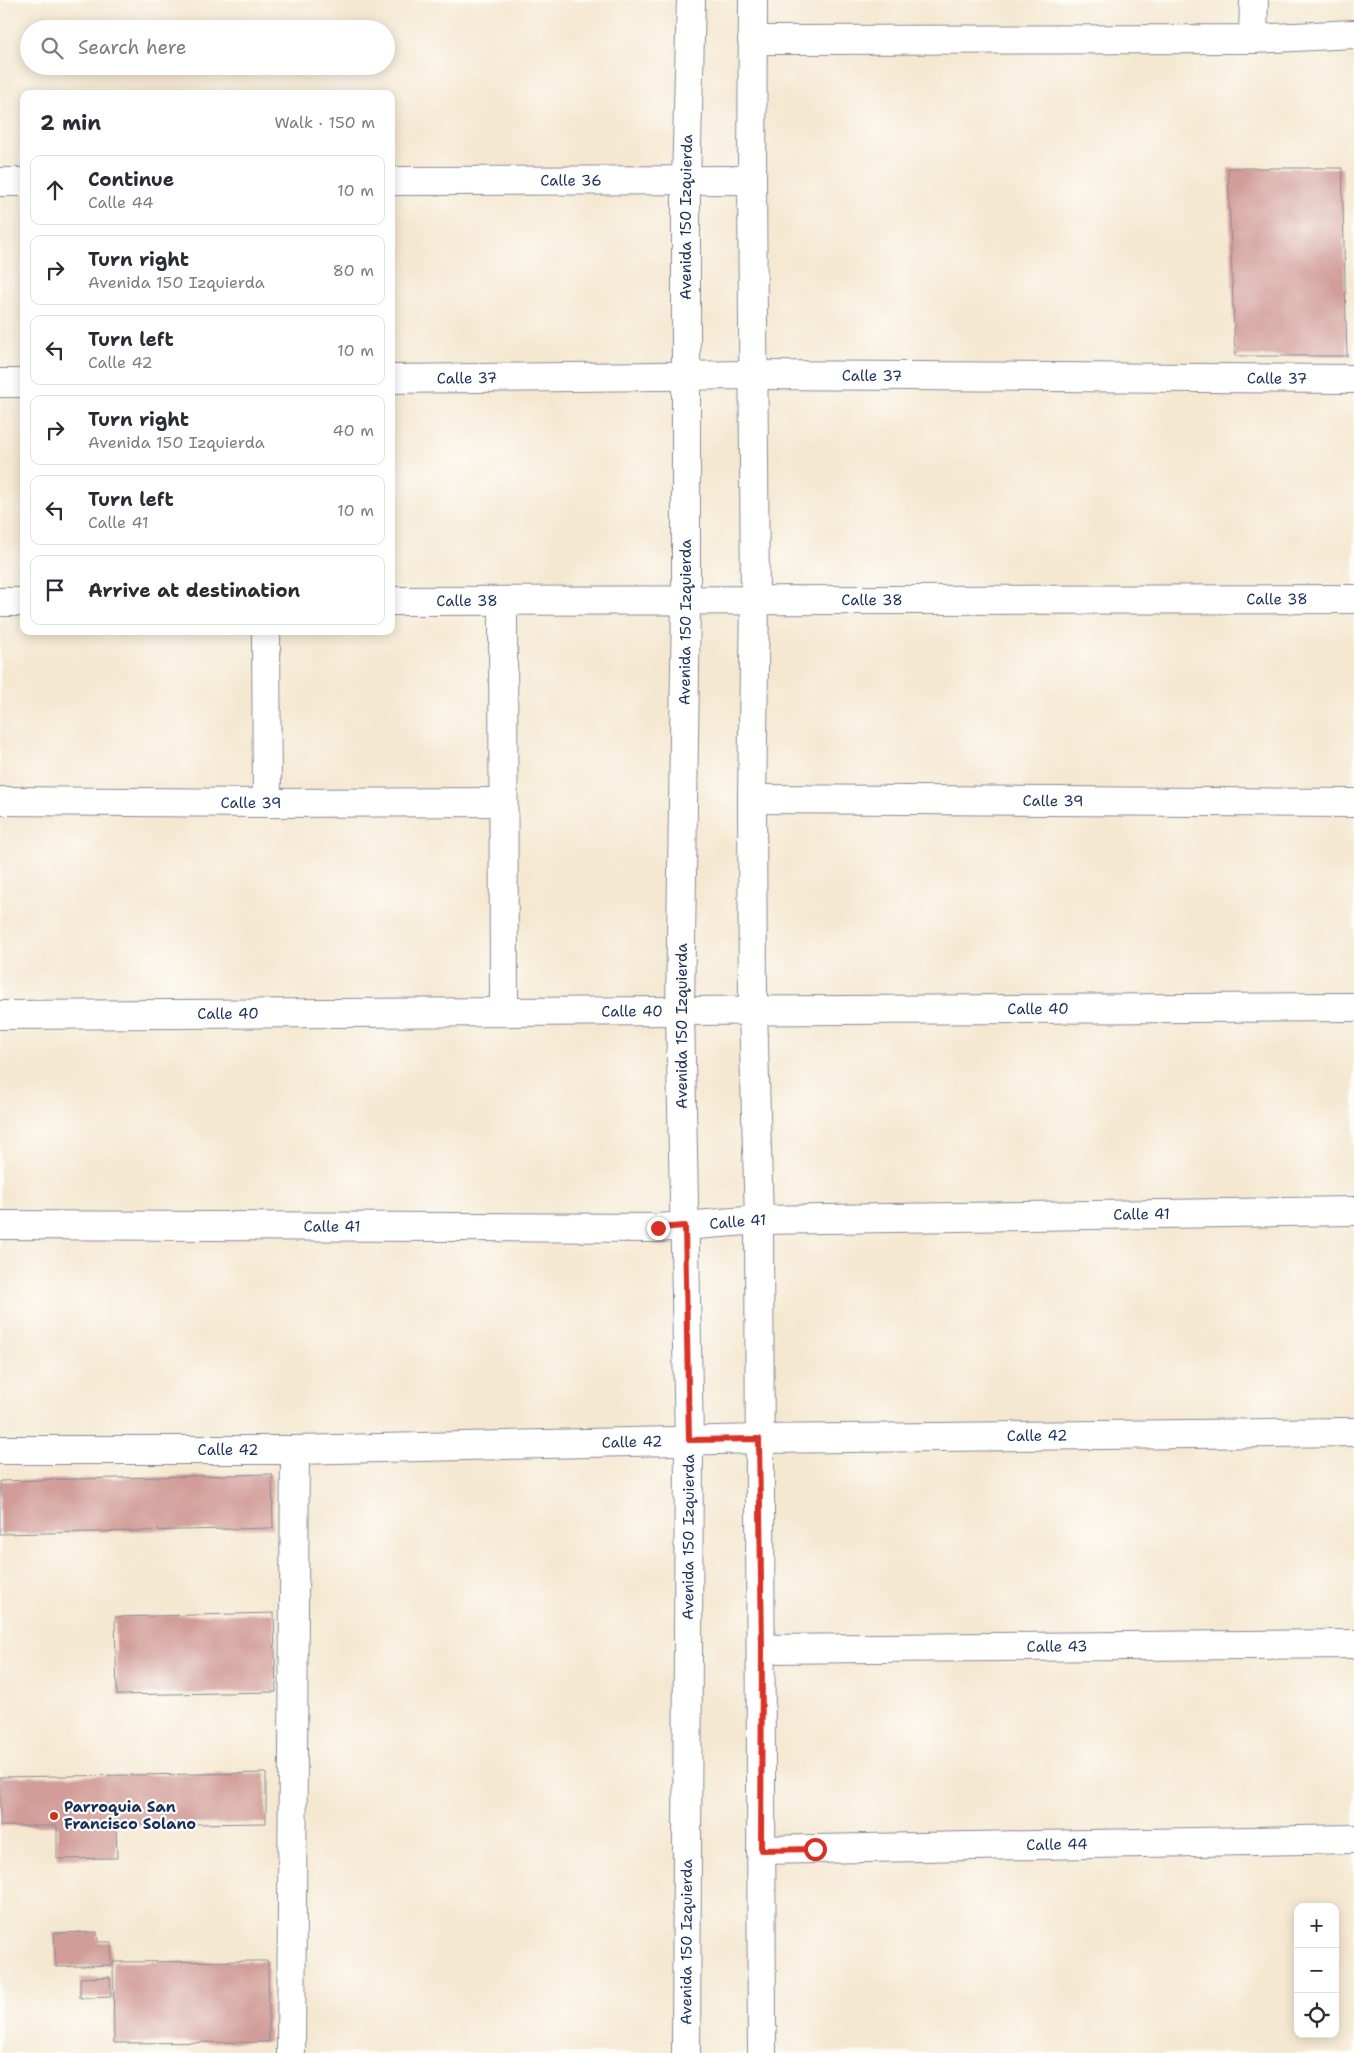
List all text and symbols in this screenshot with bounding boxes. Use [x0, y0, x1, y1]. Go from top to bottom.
search box [20, 20, 395, 75]
icon: search [38, 34, 66, 62]
text: Search here [78, 35, 187, 60]
text: 2 min [40, 109, 101, 137]
text: Walk · 150 m [274, 112, 375, 133]
street label: Avenida 150 Izquierda [676, 133, 697, 300]
text: Continue [88, 167, 174, 192]
street label: Calle 36 [540, 170, 602, 191]
icon: ahead [41, 176, 69, 204]
text: 10 m [337, 180, 374, 201]
text: Calle 44 [88, 192, 153, 213]
text: Turn right [88, 247, 189, 272]
icon: right [41, 256, 69, 284]
text: 80 m [333, 260, 374, 281]
text: Avenida 150 Izquierda [88, 272, 265, 293]
text: Turn left [88, 327, 174, 352]
icon: left [41, 336, 69, 364]
text: 10 m [337, 340, 374, 361]
text: Calle 42 [88, 352, 153, 373]
street label: Calle 37 [842, 366, 902, 386]
street label: Calle 37 [437, 368, 497, 388]
street label: Calle 37 [1247, 368, 1307, 389]
text: Turn right [88, 407, 189, 432]
icon: right [41, 416, 69, 444]
text: 40 m [332, 420, 374, 441]
text: Avenida 150 Izquierda [88, 432, 265, 453]
text: Turn left [88, 487, 174, 512]
icon: left [41, 496, 69, 524]
text: 10 m [337, 500, 374, 521]
text: Calle 41 [88, 512, 149, 533]
street label: Avenida 150 Izquierda [674, 539, 696, 705]
icon: arrive [41, 576, 69, 604]
text: Arrive at destination [88, 578, 300, 603]
street label: Calle 38 [1246, 589, 1308, 609]
street label: Calle 38 [841, 590, 903, 610]
street label: Calle 38 [436, 591, 498, 611]
street label: Calle 39 [1022, 791, 1084, 811]
street label: Calle 39 [220, 793, 282, 813]
street label: Avenida 150 Izquierda [672, 942, 692, 1109]
street label: Calle 40 [1007, 999, 1069, 1019]
street label: Calle 40 [601, 1001, 663, 1021]
street label: Calle 40 [197, 1003, 259, 1024]
street label: Calle 41 [1113, 1204, 1170, 1225]
street label: Calle 41 [709, 1210, 766, 1234]
street label: Calle 41 [304, 1216, 360, 1237]
route end [647, 1217, 670, 1240]
street label: Calle 42 [1006, 1425, 1067, 1446]
street label: Calle 42 [601, 1431, 663, 1453]
street label: Calle 42 [198, 1440, 258, 1460]
street label: Avenida 150 Izquierda [678, 1453, 699, 1620]
street label: Calle 43 [1027, 1636, 1087, 1657]
place label: Parroquia San Francisco Solano [64, 1797, 196, 1834]
marker: Parroquia San Francisco Solano [48, 1810, 60, 1822]
street label: Calle 44 [1026, 1834, 1088, 1855]
route start [804, 1838, 827, 1861]
street label: Avenida 150 Izquierda [676, 1858, 697, 2025]
map controls [1294, 1903, 1339, 2038]
button: + [1294, 1903, 1339, 1948]
button: − [1294, 1948, 1339, 1993]
button: locate [1294, 1993, 1339, 2038]

